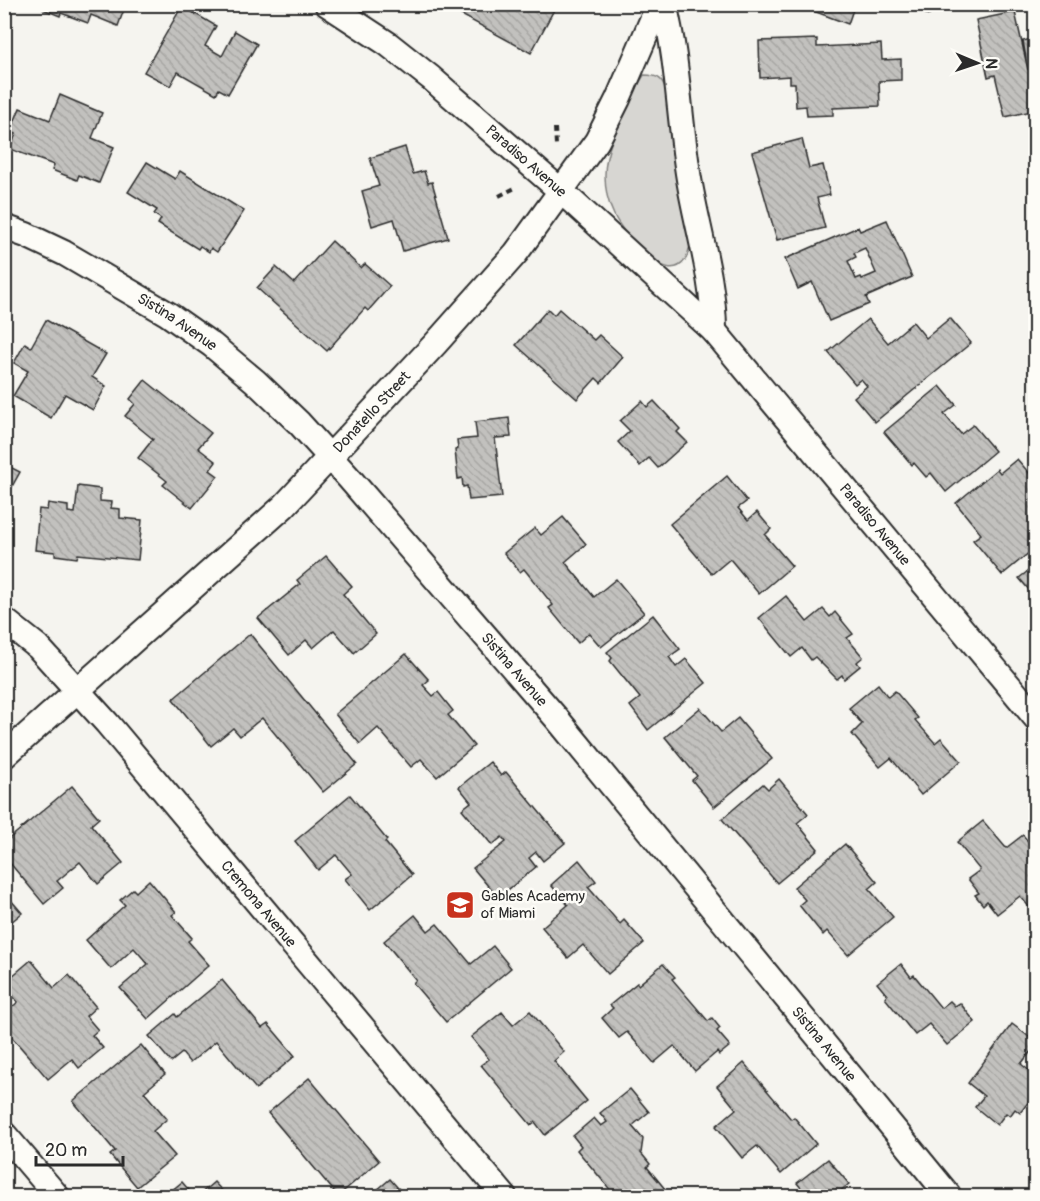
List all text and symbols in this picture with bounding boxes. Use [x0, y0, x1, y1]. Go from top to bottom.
north arrow [947, 33, 1007, 93]
text: N [981, 58, 1001, 69]
street label: Paradiso Avenue [482, 120, 571, 202]
street label: Sistina Avenue [134, 289, 222, 355]
street label: Donatello Street [329, 366, 415, 457]
street label: Paradiso Avenue [835, 479, 915, 570]
street label: Sistina Avenue [477, 629, 552, 711]
street label: Cremona Avenue [217, 856, 301, 952]
place label: Gables Academy of Miami [481, 887, 586, 923]
school or university icon: Gables Academy of Miami [444, 889, 476, 921]
street label: Sistina Avenue [788, 1002, 861, 1086]
scale bar [36, 1129, 123, 1167]
text: 20 m [45, 1139, 87, 1162]

